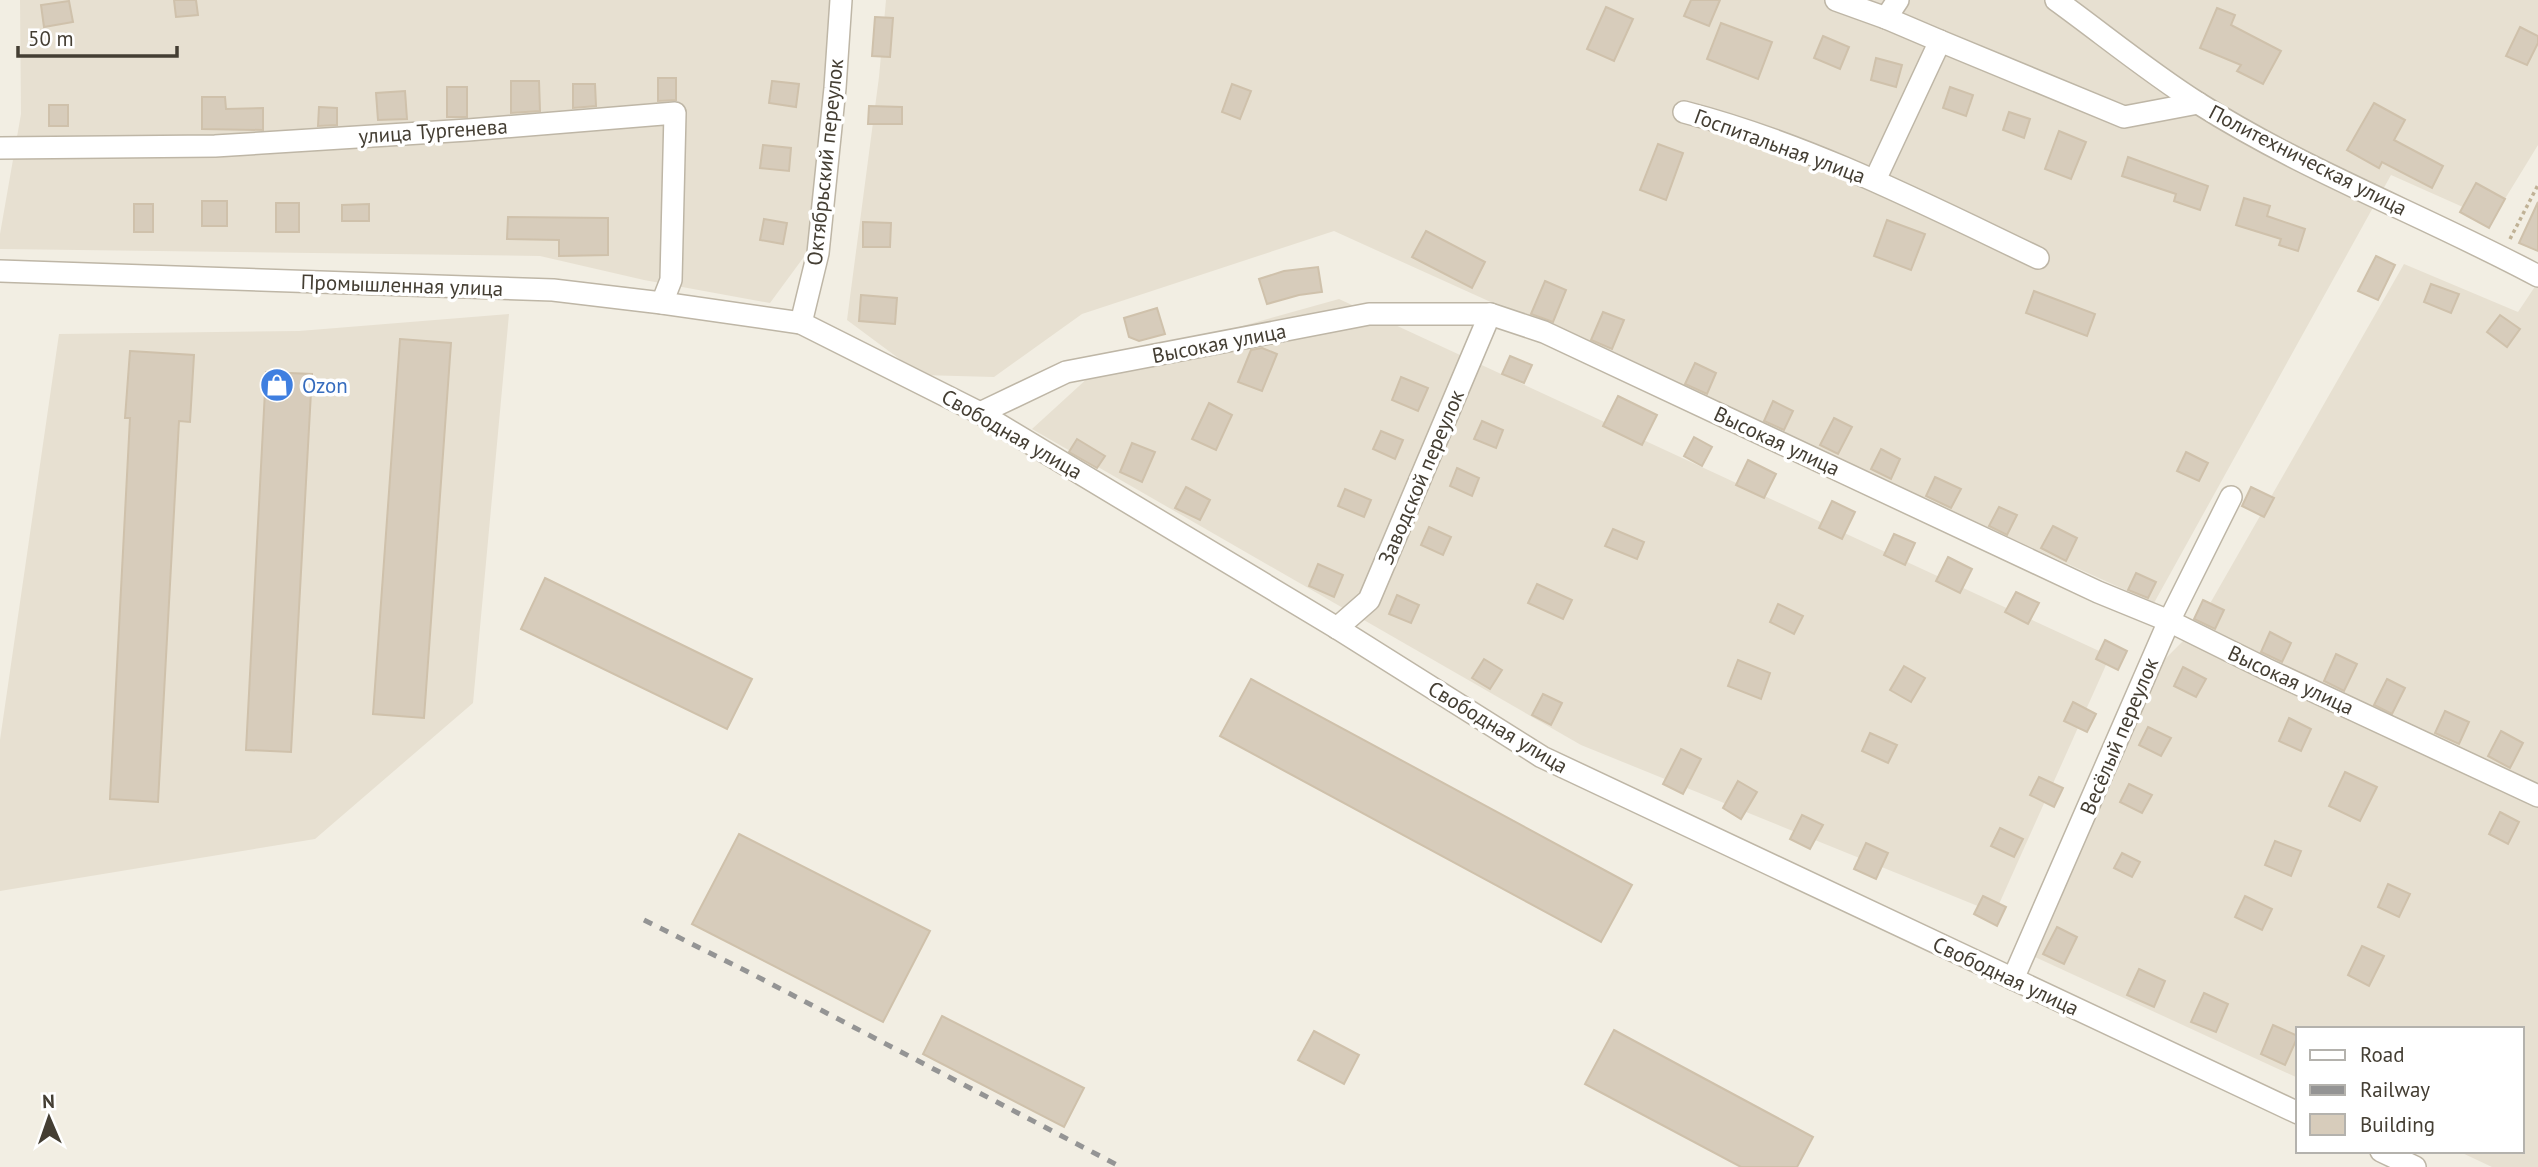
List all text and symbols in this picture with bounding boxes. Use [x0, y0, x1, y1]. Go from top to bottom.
scale bar [18, 14, 177, 58]
text: 50 m [28, 25, 74, 52]
street label: Октябрьский переулок [801, 57, 849, 267]
street label: Политехническая улица [2205, 98, 2411, 222]
street label: Госпитальная улица [1691, 102, 1869, 190]
street label: улица Тургенева [357, 112, 509, 150]
street label: Промышленная улица [300, 268, 504, 302]
street label: Высокая улица [1150, 317, 1288, 369]
shop icon: Ozon [258, 366, 296, 404]
place label: Ozon [302, 372, 348, 399]
street label: Свободная улица [937, 383, 1087, 485]
street label: Заводской переулок [1372, 386, 1470, 568]
street label: Высокая улица [1710, 400, 1844, 482]
street label: Высокая улица [2224, 639, 2358, 721]
street label: Весёлый переулок [2074, 653, 2164, 819]
street label: Свободная улица [1423, 675, 1573, 779]
street label: Свободная улица [1929, 930, 2083, 1022]
legend [2296, 1027, 2524, 1153]
text: Road [2360, 1041, 2404, 1068]
text: Railway [2360, 1076, 2430, 1103]
north arrow [14, 1083, 84, 1153]
text: N [42, 1089, 55, 1113]
text: Building [2360, 1111, 2435, 1138]

